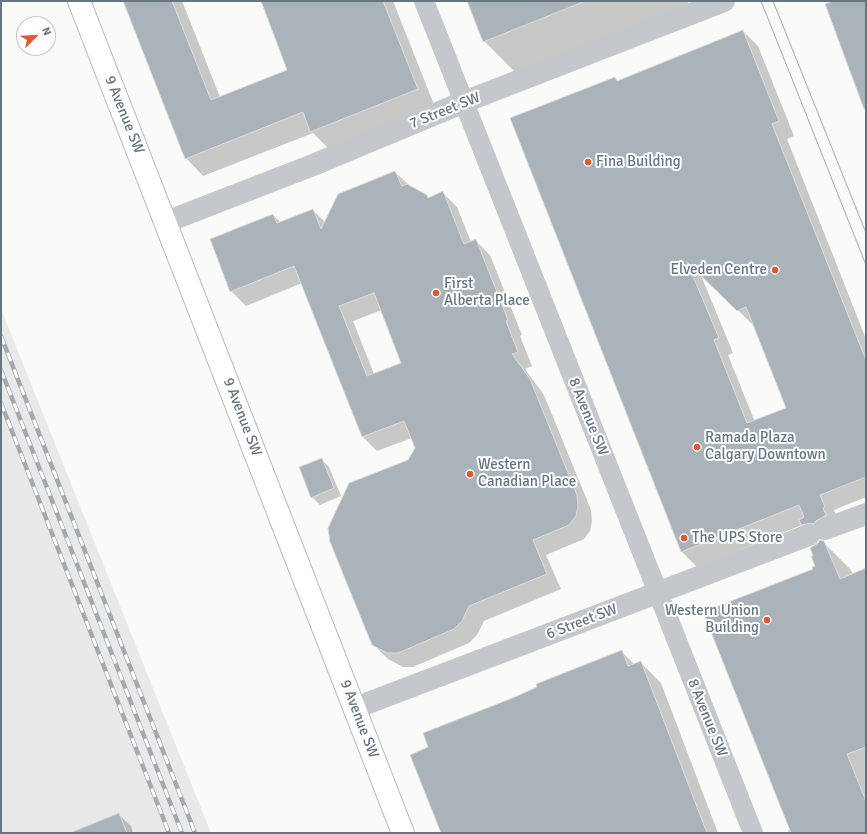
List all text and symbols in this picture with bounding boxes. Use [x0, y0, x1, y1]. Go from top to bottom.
north arrow [16, 16, 56, 56]
text: N [39, 25, 54, 37]
street label: 9 Avenue SW [100, 73, 148, 157]
street label: 7 Street SW [407, 89, 483, 133]
place label: Fina Building [596, 153, 681, 171]
marker: Fina Building [583, 157, 593, 167]
place label: Elveden Centre [671, 261, 767, 279]
marker: Elveden Centre [770, 265, 780, 275]
place label: First Alberta Place [444, 275, 530, 310]
marker: First Alberta Place [431, 288, 441, 298]
street label: 9 Avenue SW [219, 375, 265, 459]
street label: 8 Avenue SW [564, 375, 612, 459]
place label: Ramada Plaza Calgary Downtown [705, 429, 826, 464]
marker: Ramada Plaza Calgary Downtown [692, 442, 702, 452]
place label: Western Canadian Place [478, 456, 576, 491]
marker: Western Canadian Place [465, 469, 475, 479]
place label: The UPS Store [692, 529, 783, 547]
marker: The UPS Store [679, 533, 689, 543]
street label: 6 Street SW [544, 600, 620, 644]
place label: Western Union Building [665, 602, 759, 637]
marker: Western Union Building [762, 615, 772, 625]
street label: 8 Avenue SW [683, 676, 731, 760]
street label: 9 Avenue SW [336, 677, 382, 761]

